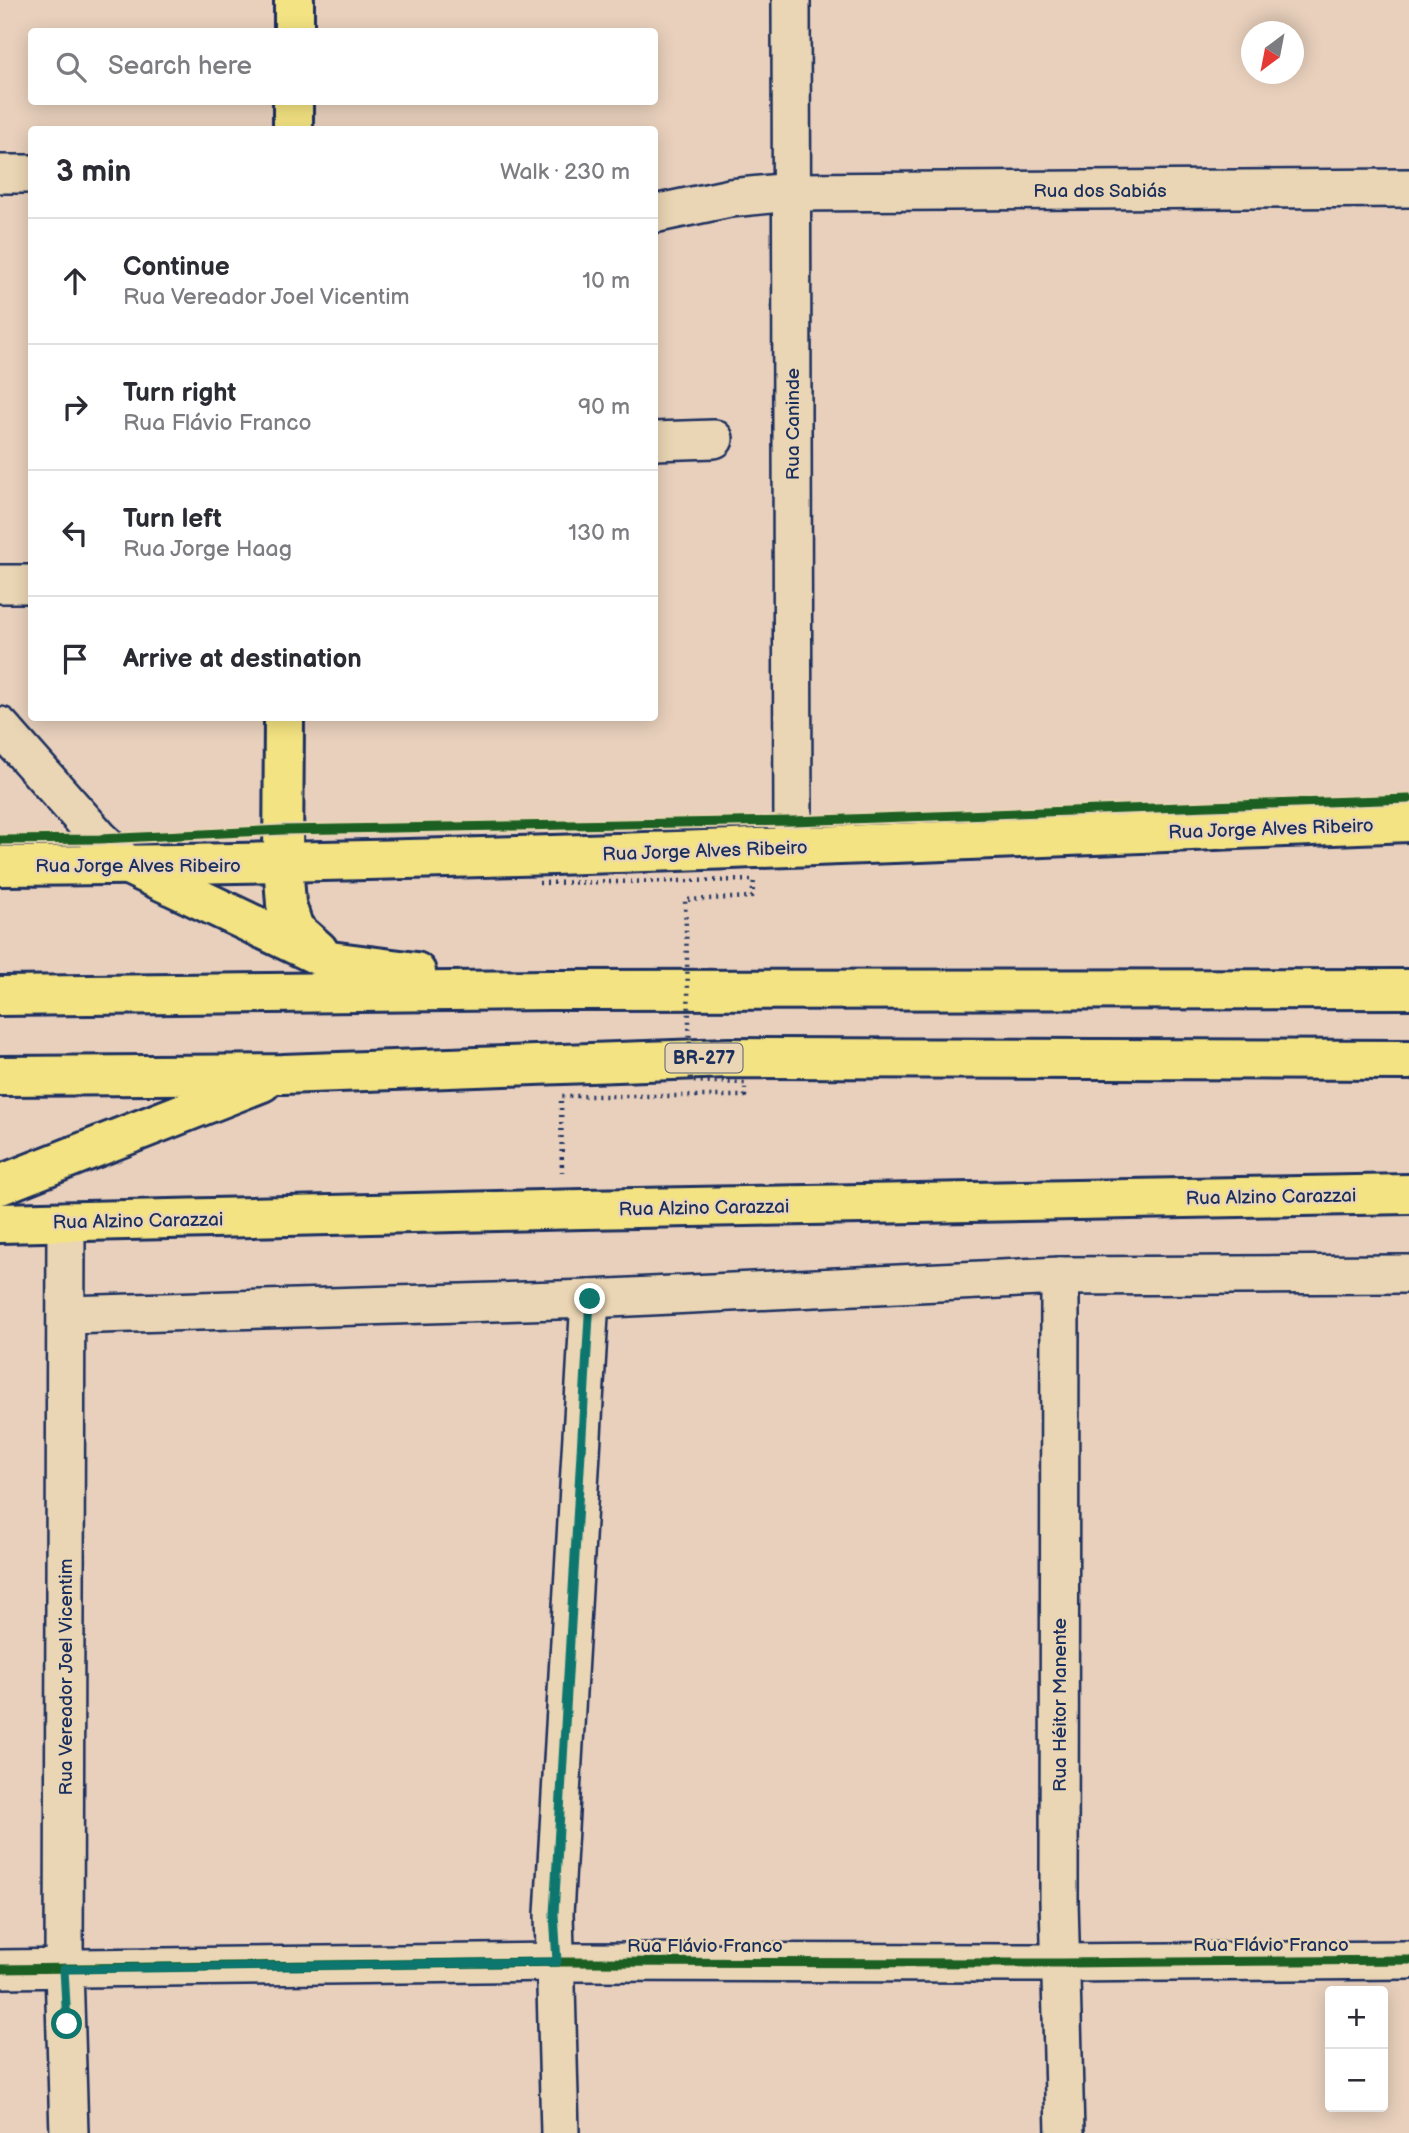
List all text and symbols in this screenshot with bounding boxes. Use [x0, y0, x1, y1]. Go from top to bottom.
north arrow [1241, 21, 1304, 84]
search box [28, 28, 658, 105]
icon: search [52, 48, 90, 86]
text: Search here [108, 51, 252, 82]
text: 3 min [56, 154, 131, 190]
text: Walk · 230 m [500, 158, 630, 186]
street label: Rua dos Sabiás [1033, 180, 1167, 203]
text: Continue [123, 252, 230, 283]
icon: ahead [56, 262, 94, 300]
text: 10 m [582, 267, 630, 295]
text: Rua Vereador Joel Vicentim [123, 283, 410, 311]
street label: Rua Caninde [782, 368, 805, 480]
text: Turn right [123, 378, 236, 409]
icon: right [56, 388, 94, 426]
text: 90 m [578, 393, 630, 421]
text: Rua Flávio Franco [123, 409, 312, 437]
text: Turn left [123, 504, 222, 535]
icon: left [56, 514, 94, 552]
text: 130 m [568, 519, 630, 547]
text: Rua Jorge Haag [123, 535, 292, 563]
icon: arrive [56, 640, 94, 678]
text: Arrive at destination [123, 644, 362, 675]
street label: Rua Jorge Alves Ribeiro [1168, 814, 1374, 845]
street label: Rua Jorge Alves Ribeiro [602, 836, 808, 867]
street label: Rua Jorge Alves Ribeiro [35, 855, 241, 878]
road number: BR-277 [666, 1044, 742, 1072]
street label: Rua Alzino Carazzai [1186, 1185, 1357, 1210]
street label: Rua Alzino Carazzai [619, 1196, 790, 1221]
street label: Rua Alzino Carazzai [53, 1209, 224, 1234]
route end [574, 1283, 605, 1314]
street label: Rua Vereador Joel Vicentim [55, 1559, 78, 1795]
street label: Rua Héitor Manente [1049, 1618, 1072, 1792]
street label: Rua Flávio Franco [1193, 1934, 1349, 1957]
street label: Rua Flávio Franco [627, 1935, 783, 1958]
map controls [1325, 1986, 1388, 2112]
button: + [1325, 1986, 1388, 2049]
route start [51, 2008, 82, 2039]
button: − [1325, 2049, 1388, 2112]

